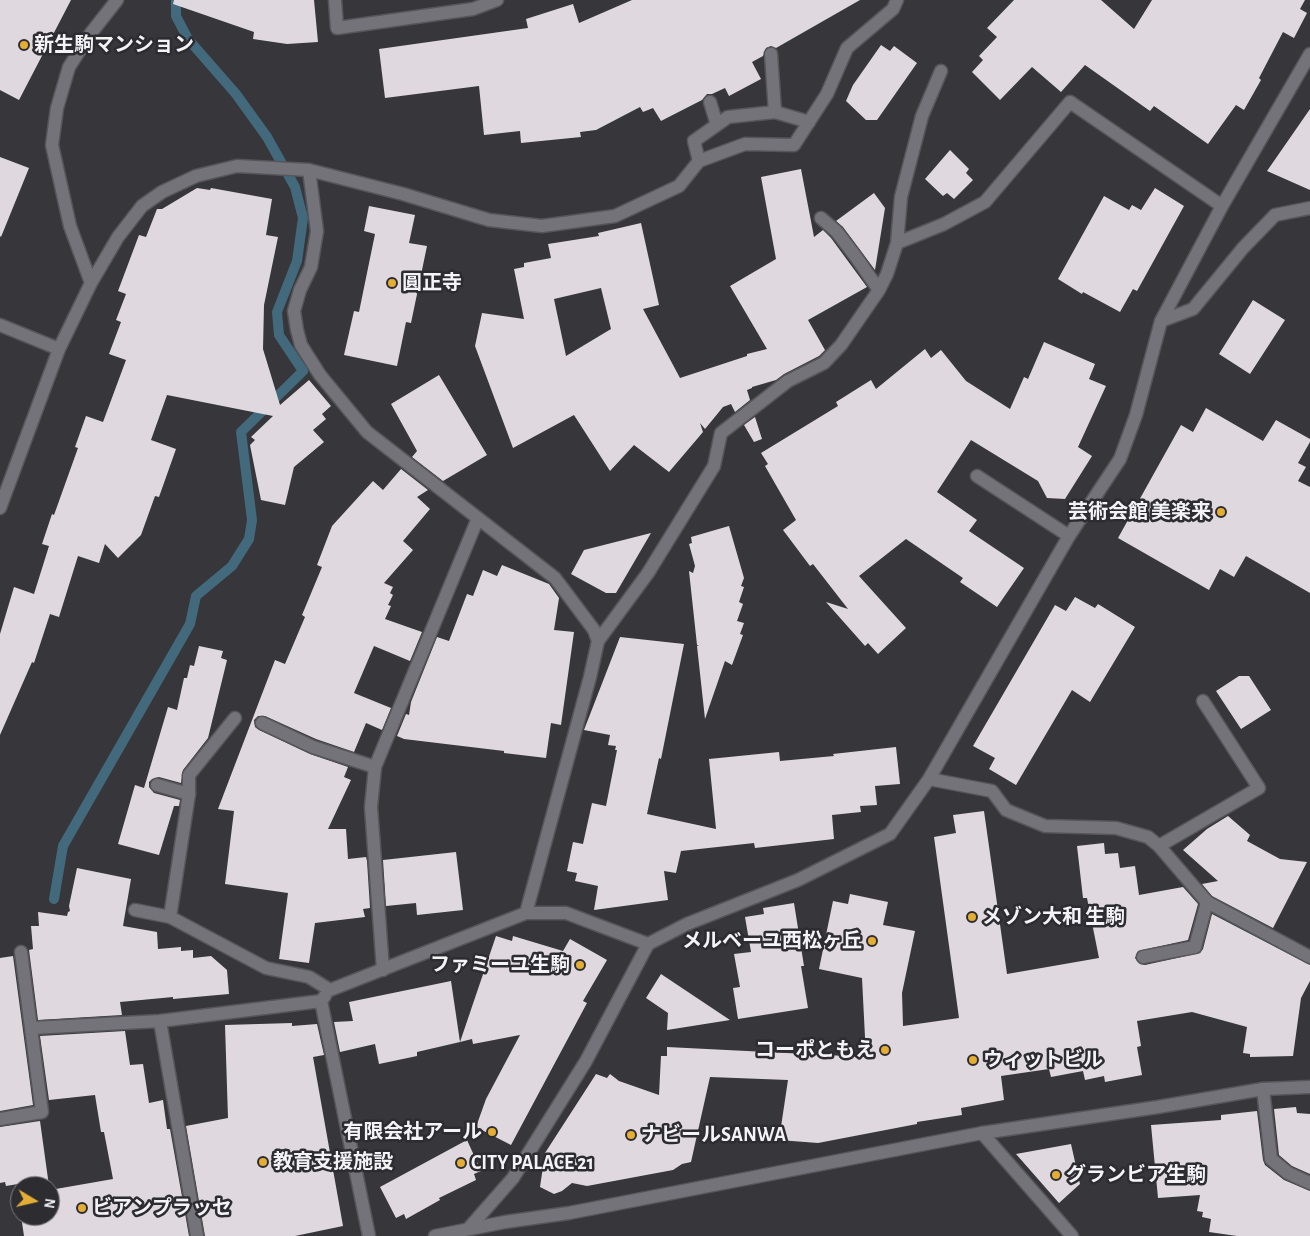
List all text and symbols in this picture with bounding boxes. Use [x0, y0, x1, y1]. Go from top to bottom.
place label: 新生駒マンション [34, 33, 194, 57]
marker: 新生駒マンション [18, 39, 30, 51]
place label: 圓正寺 [402, 271, 462, 295]
marker: 圓正寺 [386, 277, 398, 289]
place label: 芸術会館 美楽来 [1068, 500, 1211, 524]
marker: 芸術会館 美楽来 [1215, 506, 1227, 518]
place label: メゾン大和 生駒 [982, 905, 1125, 929]
marker: メゾン大和 生駒 [966, 911, 978, 923]
place label: メルベーユ西松ヶ丘 [682, 929, 862, 953]
marker: メルベーユ西松ヶ丘 [866, 935, 878, 947]
place label: ファミーユ生駒 [430, 953, 570, 977]
marker: ファミーユ生駒 [574, 959, 586, 971]
place label: コーポともえ [755, 1038, 875, 1062]
marker: コーポともえ [879, 1044, 891, 1056]
place label: ウィットビル [983, 1048, 1103, 1072]
marker: ウィットビル [967, 1054, 979, 1066]
place label: 有限会社アール [343, 1120, 482, 1144]
place label: ナビールSANWA [641, 1123, 786, 1147]
marker: 有限会社アール [486, 1126, 498, 1138]
marker: ナビールSANWA [625, 1129, 637, 1141]
place label: 教育支援施設 [273, 1150, 393, 1174]
place label: CITY PALACE 21 [471, 1151, 594, 1175]
marker: 教育支援施設 [257, 1156, 269, 1168]
marker: CITY PALACE 21 [455, 1157, 467, 1169]
place label: グランビア生駒 [1066, 1163, 1206, 1187]
marker: グランビア生駒 [1050, 1169, 1062, 1181]
north arrow [10, 1176, 60, 1226]
place label: ビアンプラッセ [92, 1196, 232, 1220]
text: N [41, 1197, 57, 1209]
marker: ビアンプラッセ [76, 1202, 88, 1214]

